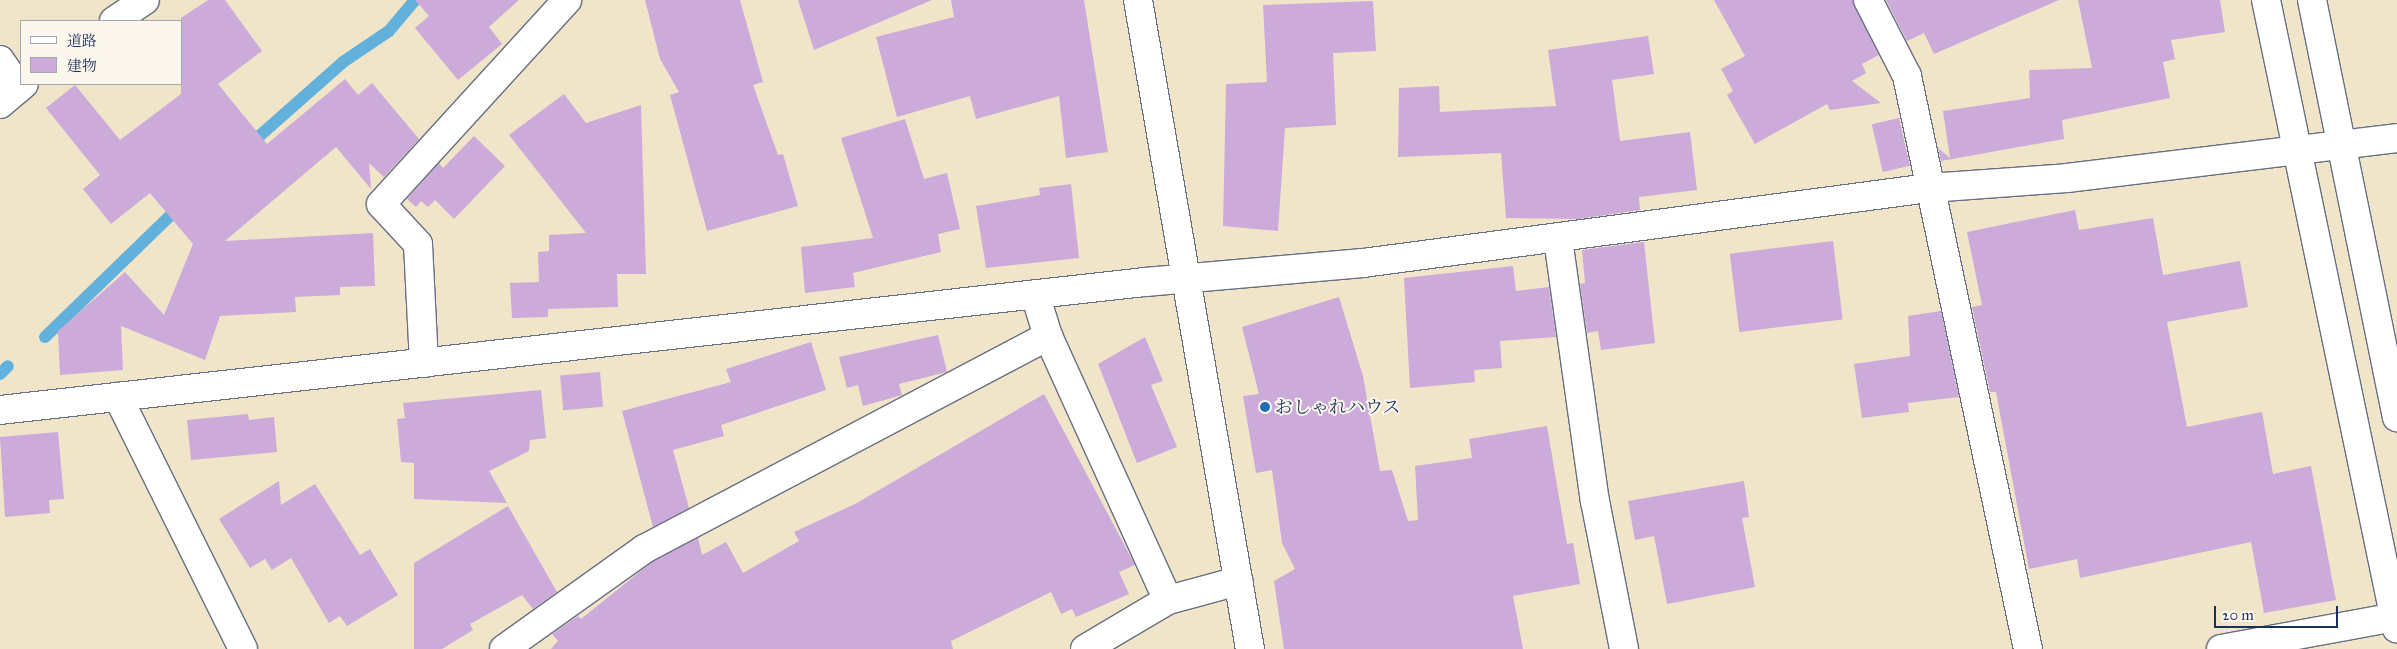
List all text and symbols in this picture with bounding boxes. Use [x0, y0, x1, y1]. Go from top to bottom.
legend [20, 20, 182, 85]
text: 道路 [67, 32, 97, 50]
text: 建物 [67, 57, 97, 75]
place label: おしゃれハウス [1275, 396, 1401, 418]
marker: おしゃれハウス [1259, 401, 1271, 413]
scale bar [2217, 596, 2341, 628]
text: 20 m [2222, 606, 2254, 624]

